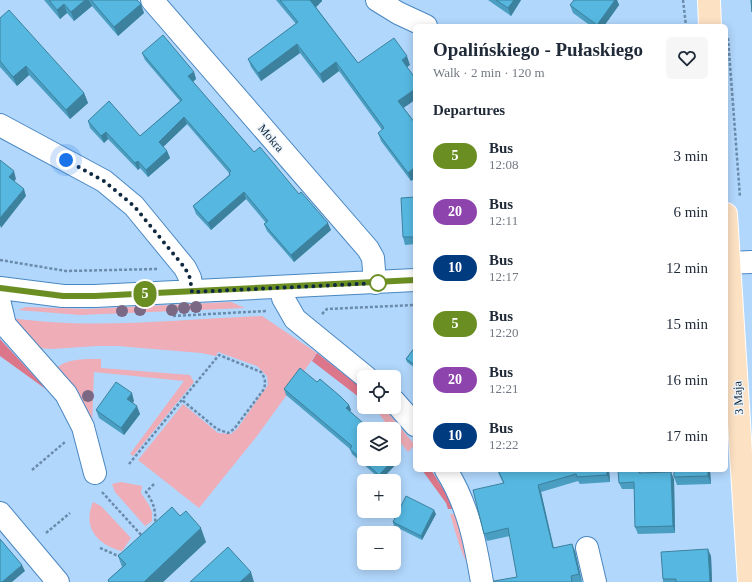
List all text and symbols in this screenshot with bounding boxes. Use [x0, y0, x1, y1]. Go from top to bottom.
button: heart [666, 37, 708, 79]
text: Opalińskiego - Pułaskiego [433, 39, 643, 60]
text: Walk · 2 min · 120 m [433, 65, 545, 80]
text: Departures [433, 102, 505, 118]
street label: Mokra [255, 121, 287, 155]
text: Bus [489, 140, 513, 156]
text: 5 [452, 148, 459, 163]
text: 3 min [673, 148, 708, 164]
your location [56, 150, 76, 170]
text: 12:08 [489, 157, 519, 172]
text: Bus [489, 196, 513, 212]
text: 20 [448, 204, 462, 219]
text: 6 min [673, 204, 708, 220]
text: 12:11 [489, 213, 518, 228]
text: Bus [489, 252, 513, 268]
text: 10 [448, 260, 462, 275]
text: 12 min [666, 260, 708, 276]
text: 12:17 [489, 269, 519, 284]
unlabelled marker [369, 274, 387, 292]
line badge: 5 [132, 281, 158, 307]
text: 5 [142, 286, 149, 301]
text: Bus [489, 308, 513, 324]
text: 5 [452, 316, 459, 331]
text: 15 min [666, 316, 708, 332]
text: 12:20 [489, 325, 519, 340]
text: Bus [489, 364, 513, 380]
map controls [357, 370, 401, 570]
button: locate [357, 370, 401, 414]
text: 20 [448, 372, 462, 387]
text: 16 min [666, 372, 708, 388]
street label: 3 Maja [730, 380, 746, 415]
text: 12:21 [489, 381, 519, 396]
text: Bus [489, 420, 513, 436]
button: layers [357, 422, 401, 466]
text: 10 [448, 428, 462, 443]
text: 17 min [666, 428, 708, 444]
text: 12:22 [489, 437, 519, 452]
button: + [357, 474, 401, 518]
button: − [357, 526, 401, 570]

